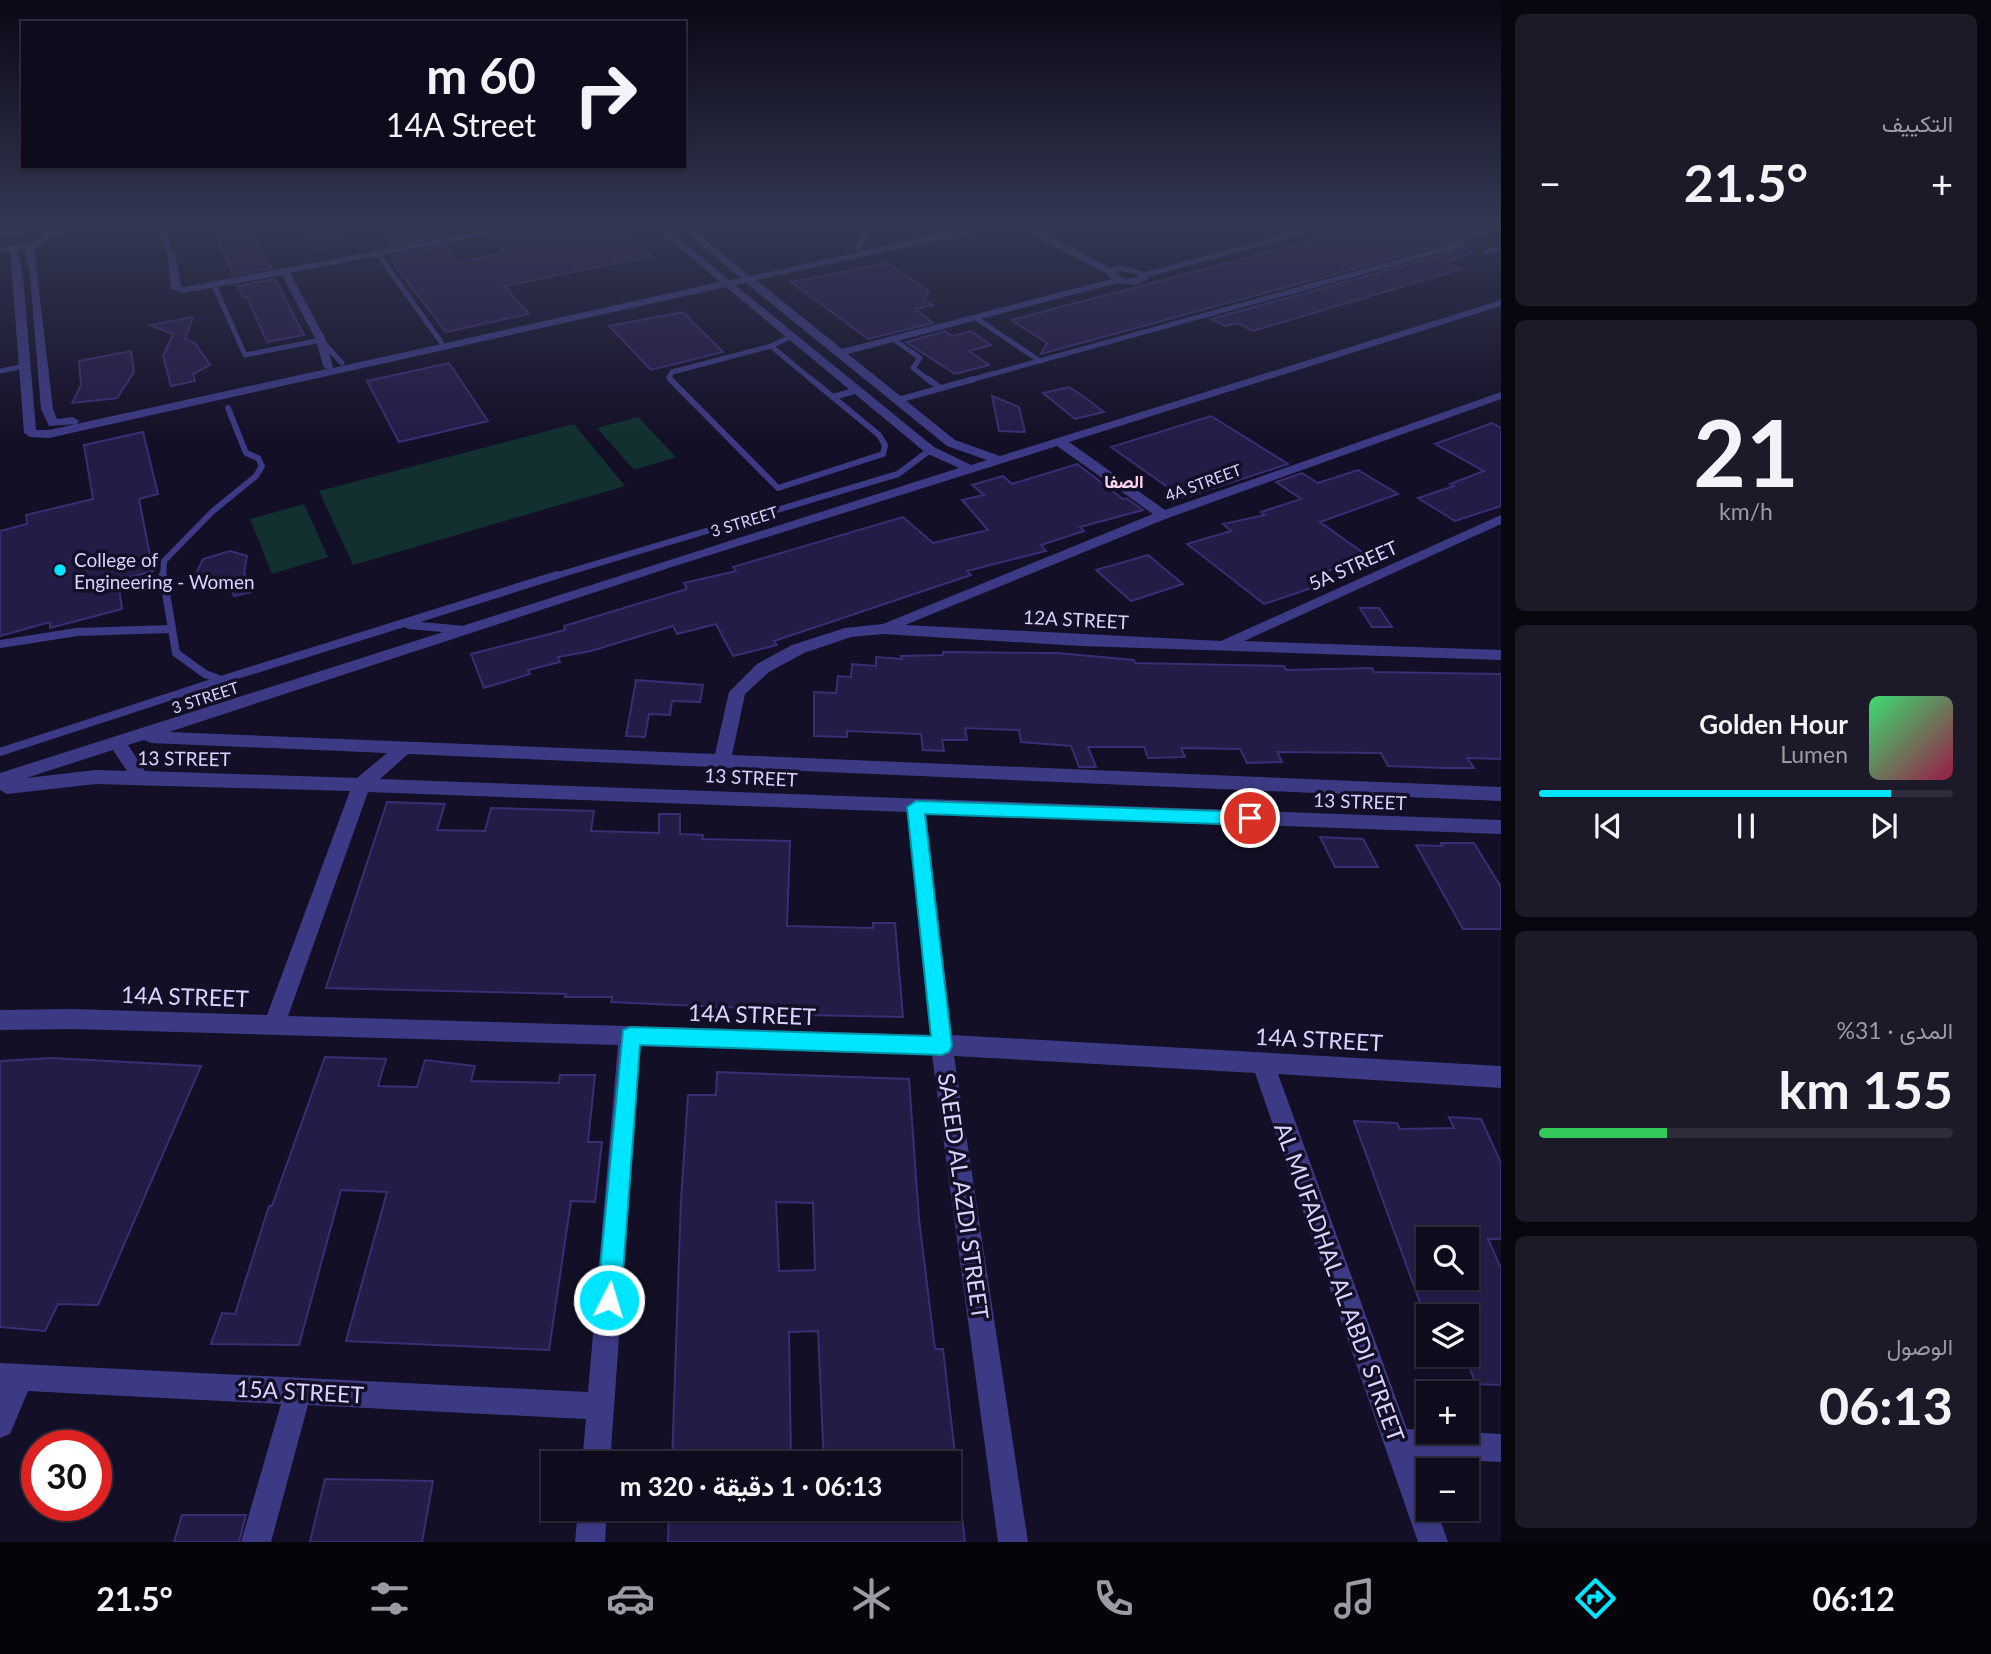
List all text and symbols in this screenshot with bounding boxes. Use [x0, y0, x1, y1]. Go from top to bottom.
text: 60 m [426, 46, 536, 104]
icon: right [560, 49, 651, 140]
text: 14A Street [386, 105, 536, 144]
text: التكييف [1882, 109, 1953, 137]
text: 21.5° [1684, 151, 1808, 213]
text: − [1539, 160, 1561, 206]
text: + [1931, 160, 1953, 206]
text: 21 [1693, 397, 1799, 506]
street label: 4A STREET [1162, 459, 1244, 505]
district label: الصفا [1104, 470, 1144, 492]
text: km/h [1719, 497, 1773, 525]
street label: 3 STREET [708, 502, 781, 540]
street label: 5A STREET [1305, 535, 1401, 595]
place label: College of Engineering - Women [74, 548, 255, 593]
marker: College of Engineering - Women [52, 562, 68, 578]
street label: 12A STREET [1023, 605, 1129, 633]
street label: 3 STREET [169, 677, 241, 717]
text: Golden Hour [1699, 708, 1848, 740]
text: Lumen [1780, 740, 1848, 768]
street label: 13 STREET [137, 746, 231, 770]
street label: 13 STREET [704, 763, 798, 791]
pin [1220, 788, 1280, 848]
street label: 13 STREET [1313, 788, 1407, 814]
icon: arrive [1231, 799, 1269, 837]
icon: previous [1589, 807, 1627, 845]
icon: pause [1727, 807, 1765, 845]
icon: next [1865, 807, 1903, 845]
street label: 14A STREET [121, 980, 250, 1012]
street label: 14A STREET [688, 998, 817, 1030]
text: المدى · 31% [1837, 1016, 1953, 1044]
street label: 14A STREET [1254, 1022, 1384, 1056]
text: 155 km [1779, 1058, 1953, 1120]
street label: SAEED AL AZDI STREET [933, 1071, 995, 1321]
street label: AL MUFADHAL AL ABDI STREET [1269, 1119, 1411, 1446]
map controls [1416, 1227, 1479, 1521]
button: search [1416, 1227, 1479, 1290]
position arrow [572, 1263, 646, 1337]
button: layers [1416, 1304, 1479, 1367]
text: الوصول [1887, 1332, 1953, 1360]
street label: 15A STREET [235, 1374, 365, 1408]
text: 06:13 [1819, 1374, 1953, 1436]
button: + [1416, 1381, 1479, 1444]
speed limit sign: 30 [21, 1430, 112, 1521]
button: − [1416, 1458, 1479, 1521]
text: 06:13 · 1 دقيقة · 320 m [620, 1470, 882, 1502]
icon: filters [365, 1574, 414, 1623]
icon: car [606, 1574, 655, 1623]
icon: climate [847, 1574, 896, 1623]
icon: phone [1089, 1574, 1138, 1623]
icon: music [1330, 1574, 1379, 1623]
icon: directions [1571, 1574, 1620, 1623]
text: 21.5° [96, 1579, 173, 1618]
text: 06:12 [1812, 1579, 1895, 1618]

